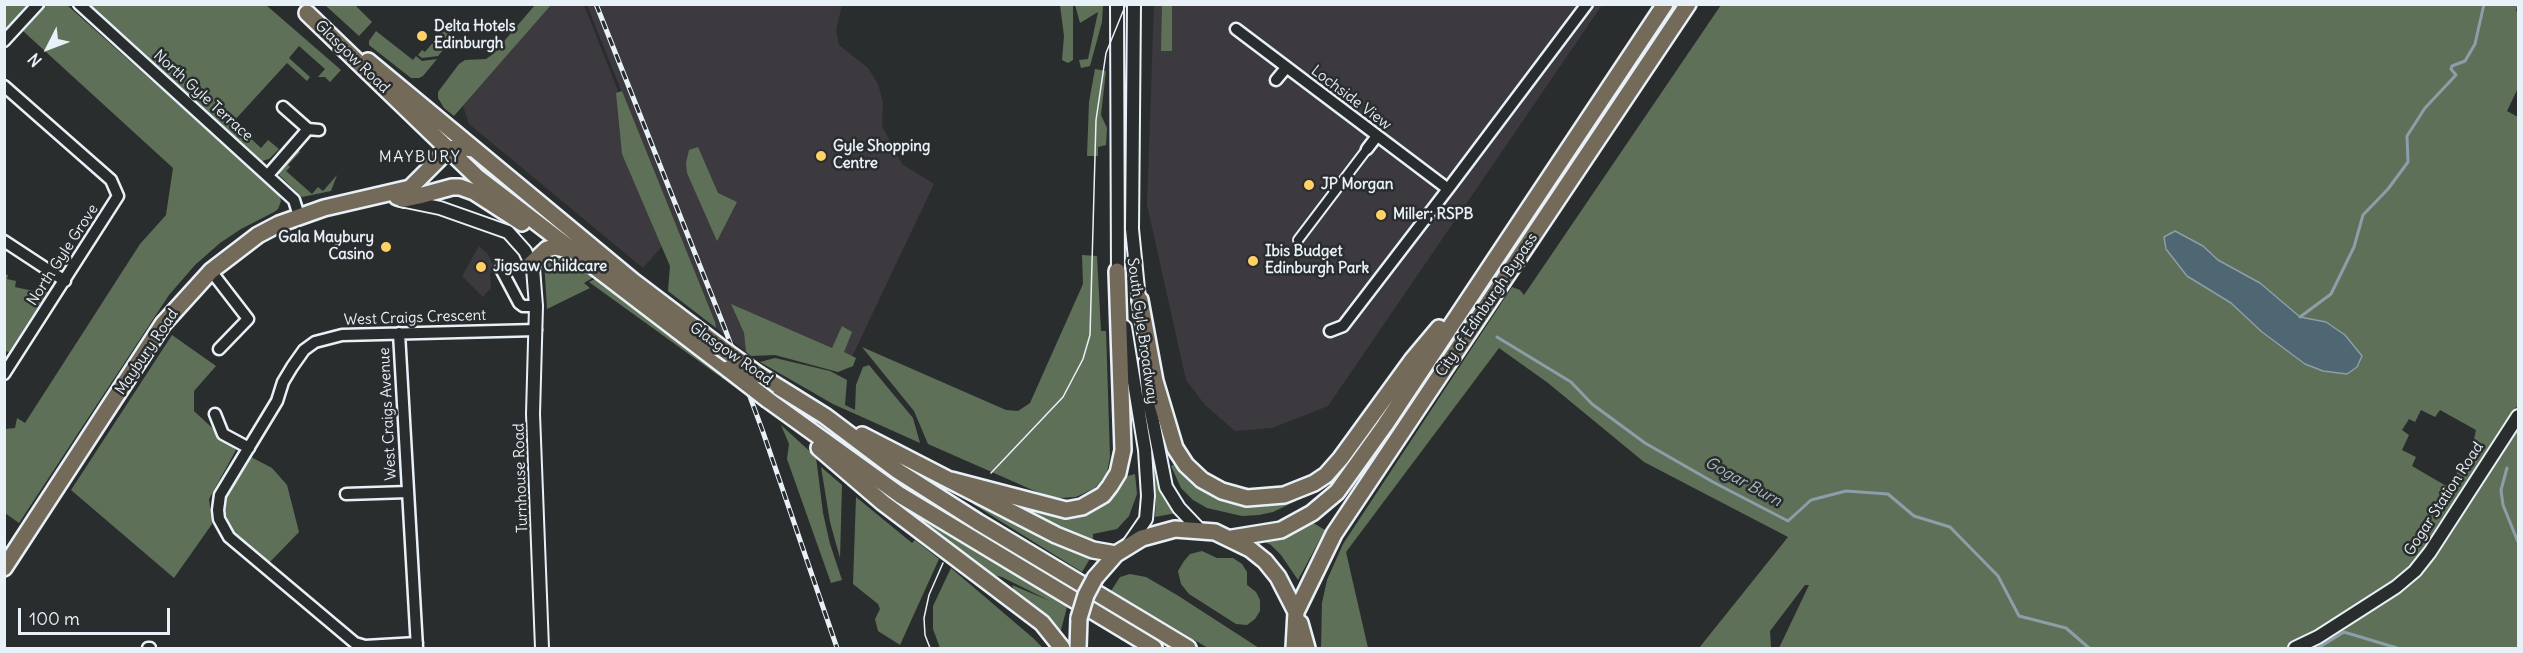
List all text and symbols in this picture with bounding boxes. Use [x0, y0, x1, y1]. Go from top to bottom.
street label: Glasgow Road [311, 17, 393, 97]
north arrow [18, 18, 78, 78]
place label: Delta Hotels Edinburgh [434, 18, 516, 53]
marker: Delta Hotels Edinburgh [415, 29, 429, 43]
street label: North Gyle Terrace [150, 47, 256, 145]
text: N [23, 49, 46, 71]
street label: Lochside View [1307, 62, 1395, 134]
place label: Gyle Shopping Centre [833, 138, 930, 173]
district label: MAYBURY [379, 147, 461, 167]
marker: Gyle Shopping Centre [814, 149, 828, 163]
place label: JP Morgan [1321, 176, 1393, 194]
marker: JP Morgan [1302, 178, 1316, 192]
street label: North Gyle Grove [24, 201, 102, 309]
place label: Miller; RSPB [1393, 206, 1473, 224]
marker: Miller; RSPB [1374, 208, 1388, 222]
place label: Gala Maybury Casino [278, 229, 374, 264]
street label: City of Edinburgh Bypass [1432, 230, 1542, 380]
marker: Gala Maybury Casino [379, 240, 393, 254]
place label: Ibis Budget Edinburgh Park [1265, 243, 1369, 278]
marker: Ibis Budget Edinburgh Park [1246, 254, 1260, 268]
street label: South Gyle Broadway [1123, 257, 1161, 405]
place label: Jigsaw Childcare [493, 258, 607, 276]
marker: Jigsaw Childcare [474, 260, 488, 274]
street label: Maybury Road [112, 306, 182, 398]
street label: West Craigs Crescent [344, 307, 486, 329]
street label: Glasgow Road [686, 319, 776, 389]
street label: West Craigs Avenue [376, 347, 400, 481]
street label: Turnhouse Road [510, 423, 532, 533]
street label: Gogar Station Road [2401, 439, 2487, 559]
water label: Gogar Burn [1701, 453, 1785, 511]
scale bar [21, 596, 172, 634]
text: 100 m [29, 607, 80, 630]

